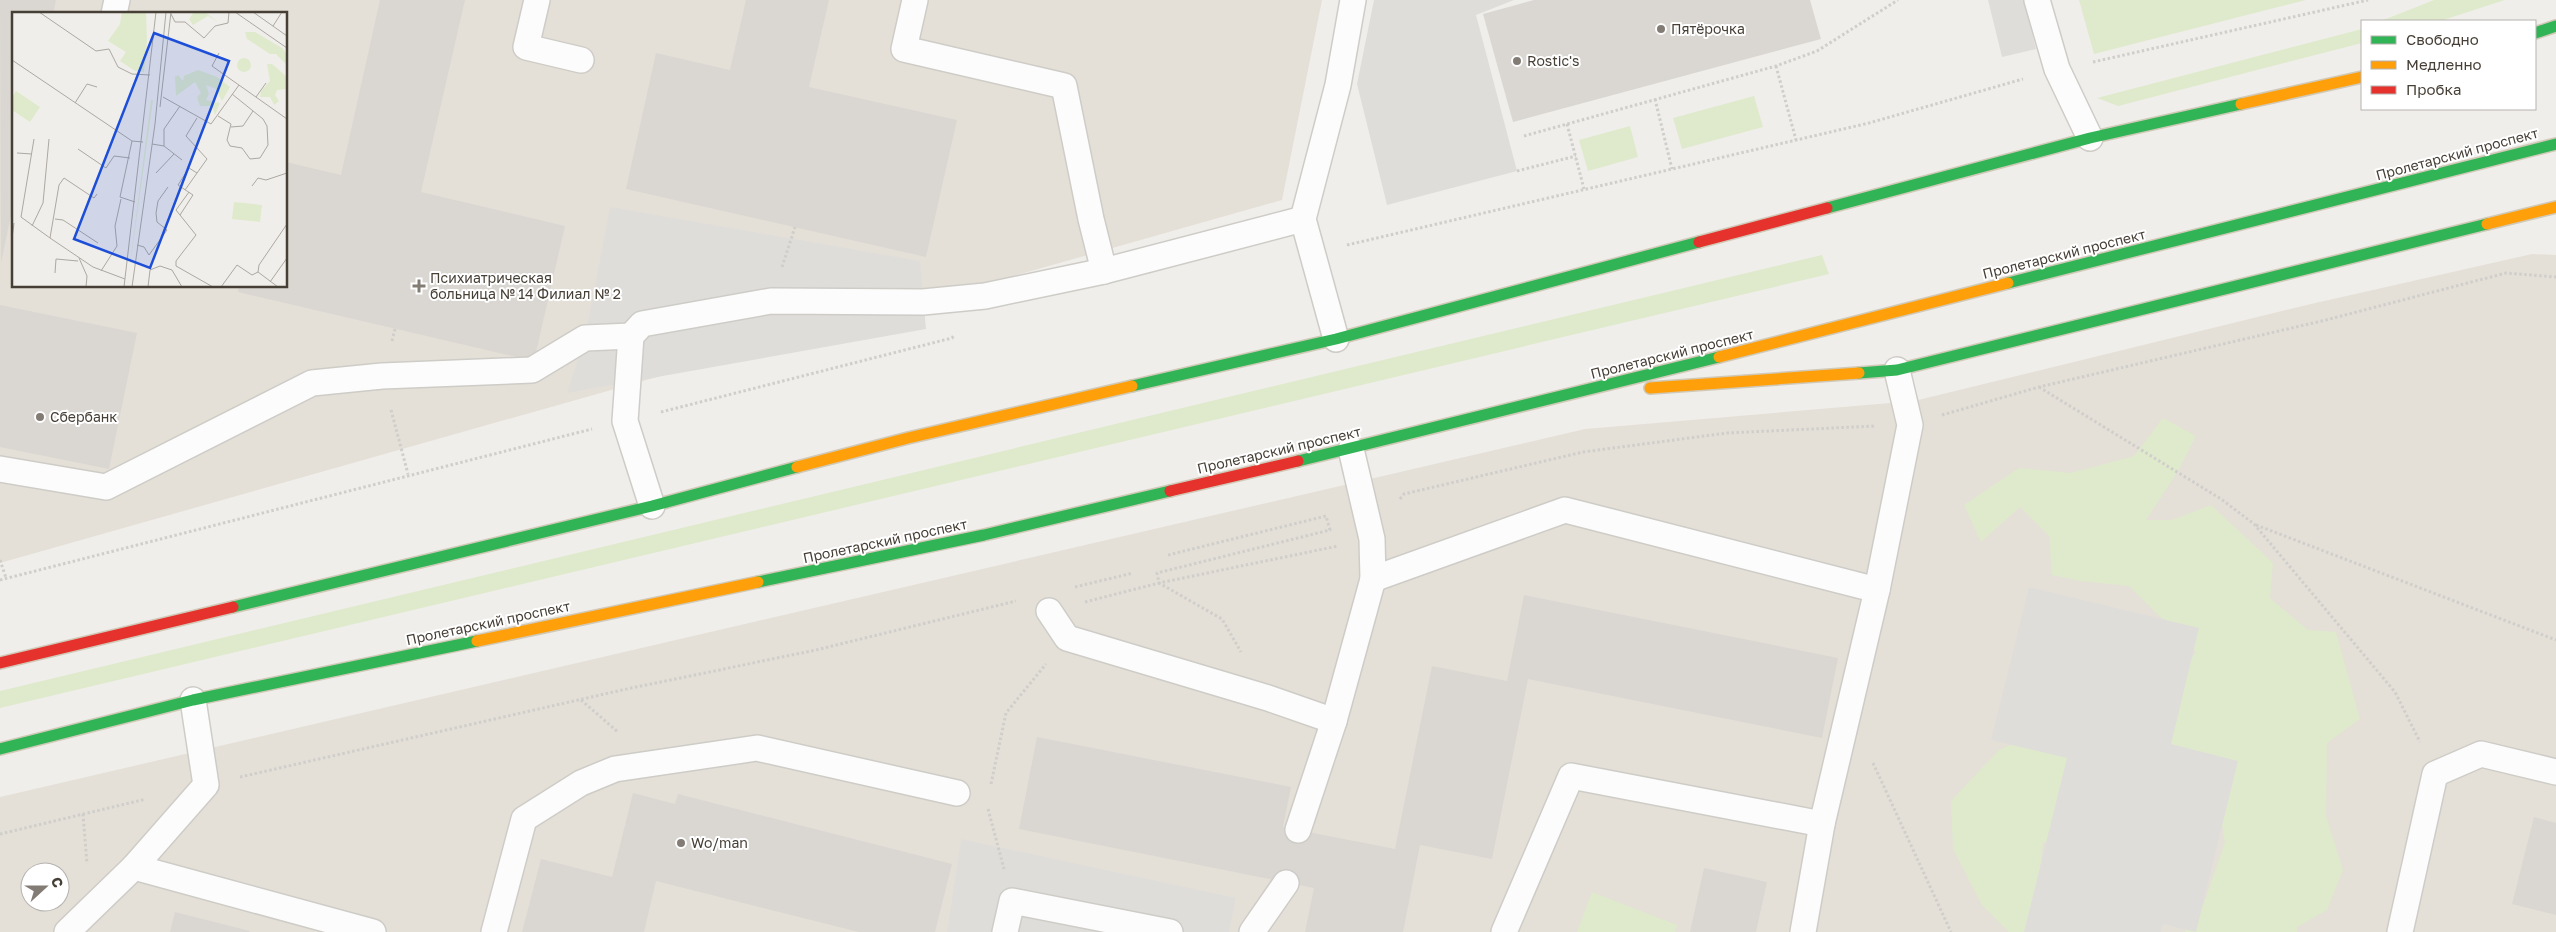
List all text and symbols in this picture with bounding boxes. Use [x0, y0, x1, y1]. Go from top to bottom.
inset map [12, 12, 288, 288]
place label: Пятёрочка [1671, 20, 1745, 37]
legend [2361, 20, 2536, 110]
marker: Пятёрочка [1655, 23, 1667, 35]
text: Свободно [2406, 30, 2479, 48]
place label: Rostic's [1527, 52, 1580, 69]
marker: Rostic's [1511, 55, 1523, 67]
text: Медленно [2406, 55, 2482, 73]
text: Пробка [2406, 80, 2461, 98]
street label: Пролетарский проспект [2374, 124, 2540, 183]
street label: Пролетарский проспект [1981, 225, 2147, 282]
place label: Психиатрическая больница № 14 Филиал № 2 [430, 269, 621, 302]
marker: Психиатрическая больница № 14 Филиал № 2 [412, 279, 426, 293]
street label: Пролетарский проспект [1589, 325, 1755, 382]
place label: Сбербанк [50, 408, 117, 425]
marker: Сбербанк [34, 411, 46, 423]
street label: Пролетарский проспект [1195, 422, 1362, 477]
street label: Пролетарский проспект [801, 515, 969, 566]
street label: Пролетарский проспект [404, 597, 572, 648]
place label: Wo/man [691, 834, 748, 851]
marker: Wo/man [675, 837, 687, 849]
north arrow [20, 862, 70, 912]
text: С [48, 874, 67, 890]

